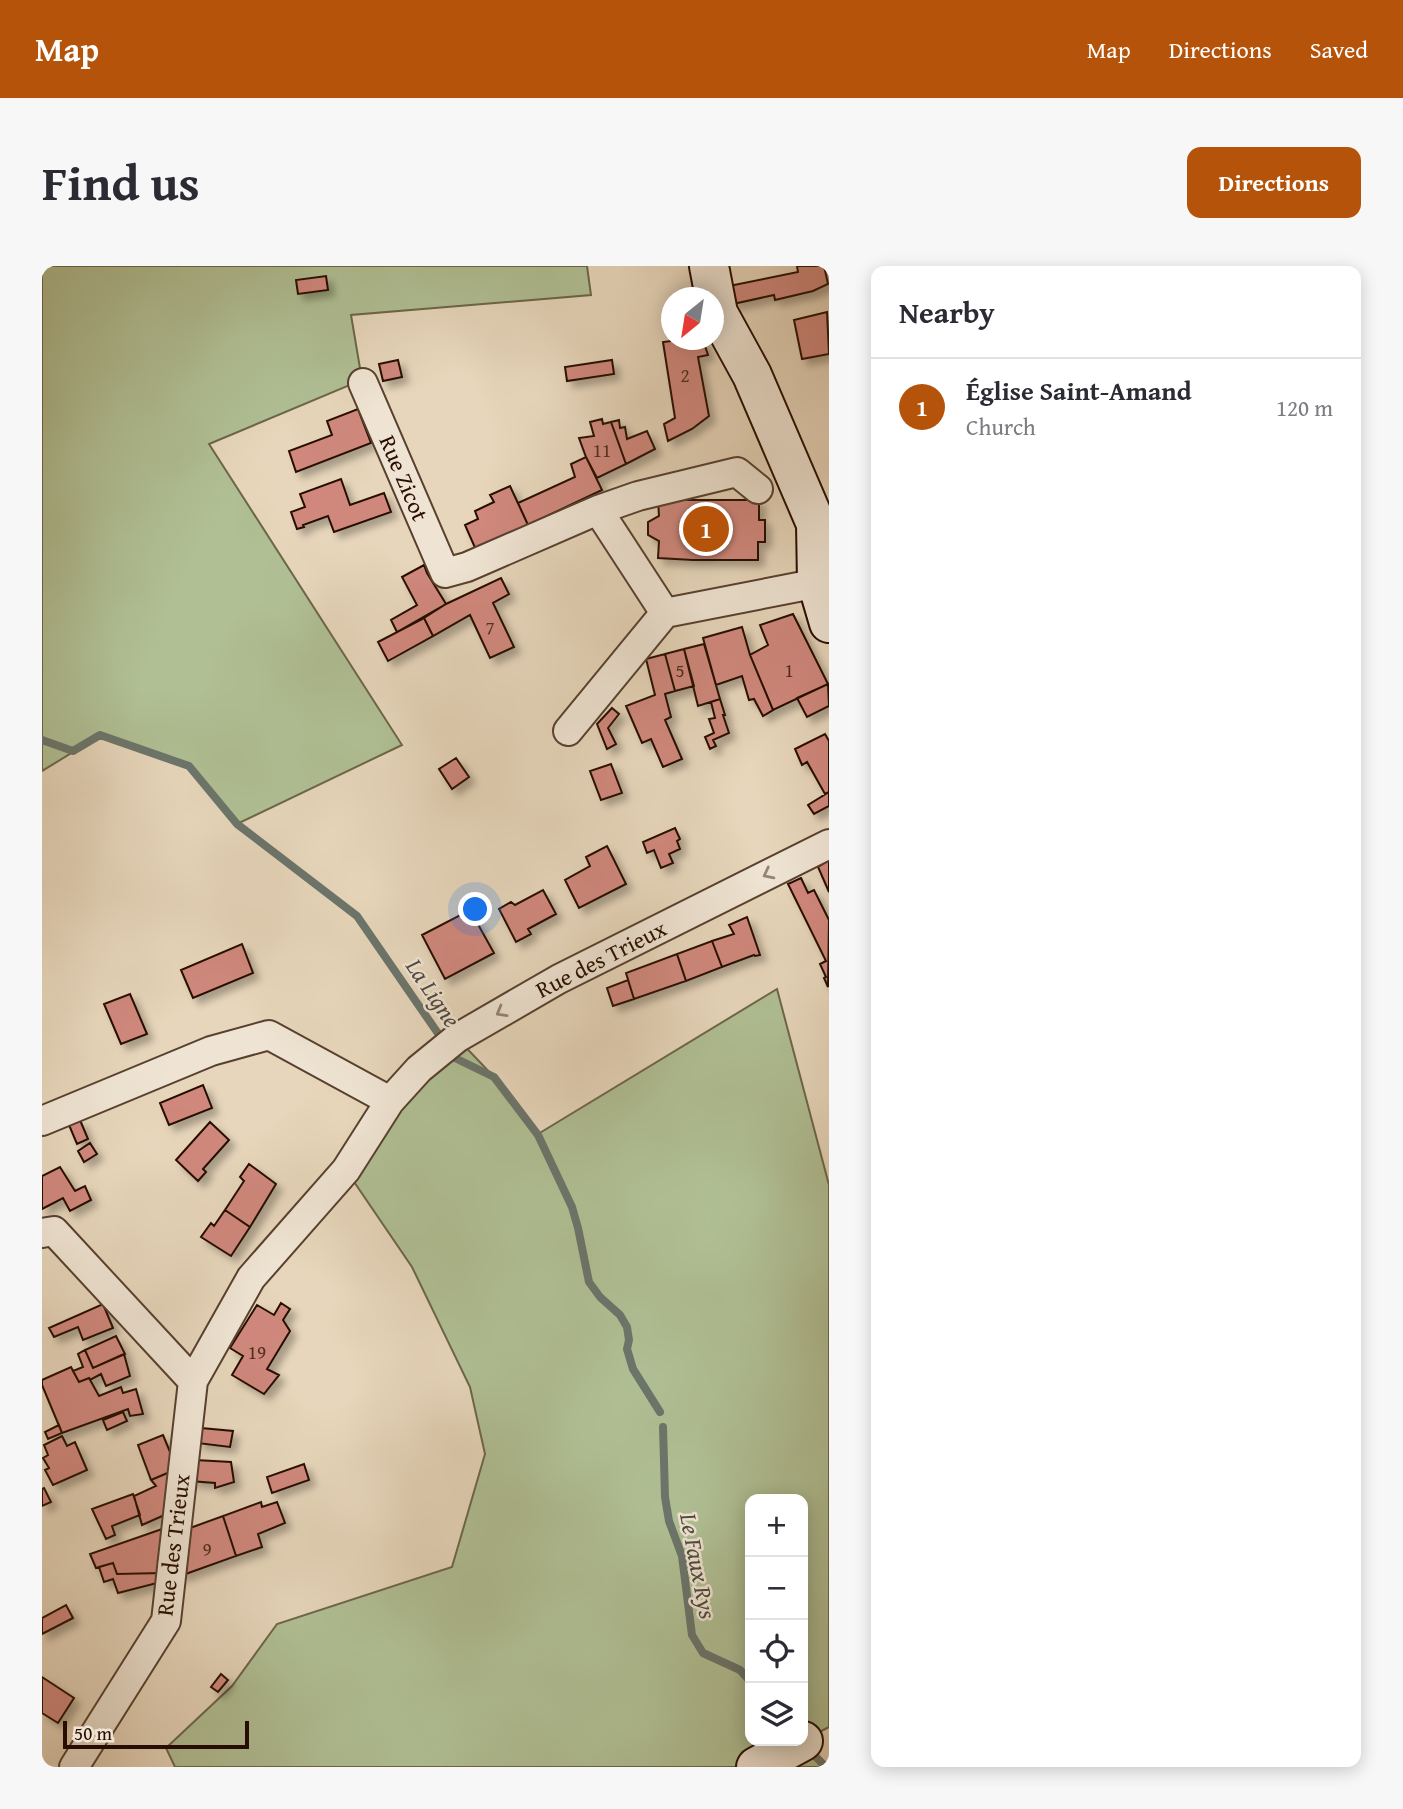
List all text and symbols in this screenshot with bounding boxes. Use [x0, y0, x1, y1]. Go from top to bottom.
text: Map [35, 25, 99, 73]
text: Map [1087, 32, 1131, 67]
text: Directions [1169, 32, 1272, 67]
text: Saved [1310, 32, 1368, 67]
text: Find us [42, 146, 200, 218]
button: Directions [1187, 147, 1361, 218]
north arrow [661, 287, 724, 350]
text: Nearby [899, 290, 995, 334]
house number: 2 [680, 361, 690, 389]
text: Église Saint-Amand [966, 371, 1192, 410]
text: 1 [916, 391, 928, 424]
text: 120 m [1276, 391, 1333, 424]
text: Church [966, 410, 1036, 443]
street label: Rue Zicot [372, 430, 437, 526]
house number: 11 [593, 436, 611, 464]
pin: 1 [683, 503, 729, 555]
house number: 7 [485, 613, 495, 641]
house number: 5 [675, 656, 685, 684]
house number: 1 [784, 656, 794, 684]
one-way arrow [763, 866, 775, 880]
your location [458, 892, 492, 926]
street label: Rue des Trieux [530, 911, 672, 1006]
water label: La Ligne [397, 950, 470, 1035]
one-way arrow [495, 1004, 508, 1017]
house number: 19 [248, 1338, 266, 1366]
street label: Rue des Trieux [147, 1472, 198, 1618]
map controls [745, 1494, 808, 1746]
button: + [745, 1494, 808, 1557]
water label: Le Faux Rys [671, 1509, 726, 1622]
house number: 9 [202, 1535, 212, 1563]
button: − [745, 1557, 808, 1620]
button: locate [745, 1620, 808, 1683]
button: layers [745, 1683, 808, 1746]
scale bar [63, 1718, 248, 1750]
text: 50 m [74, 1719, 112, 1747]

